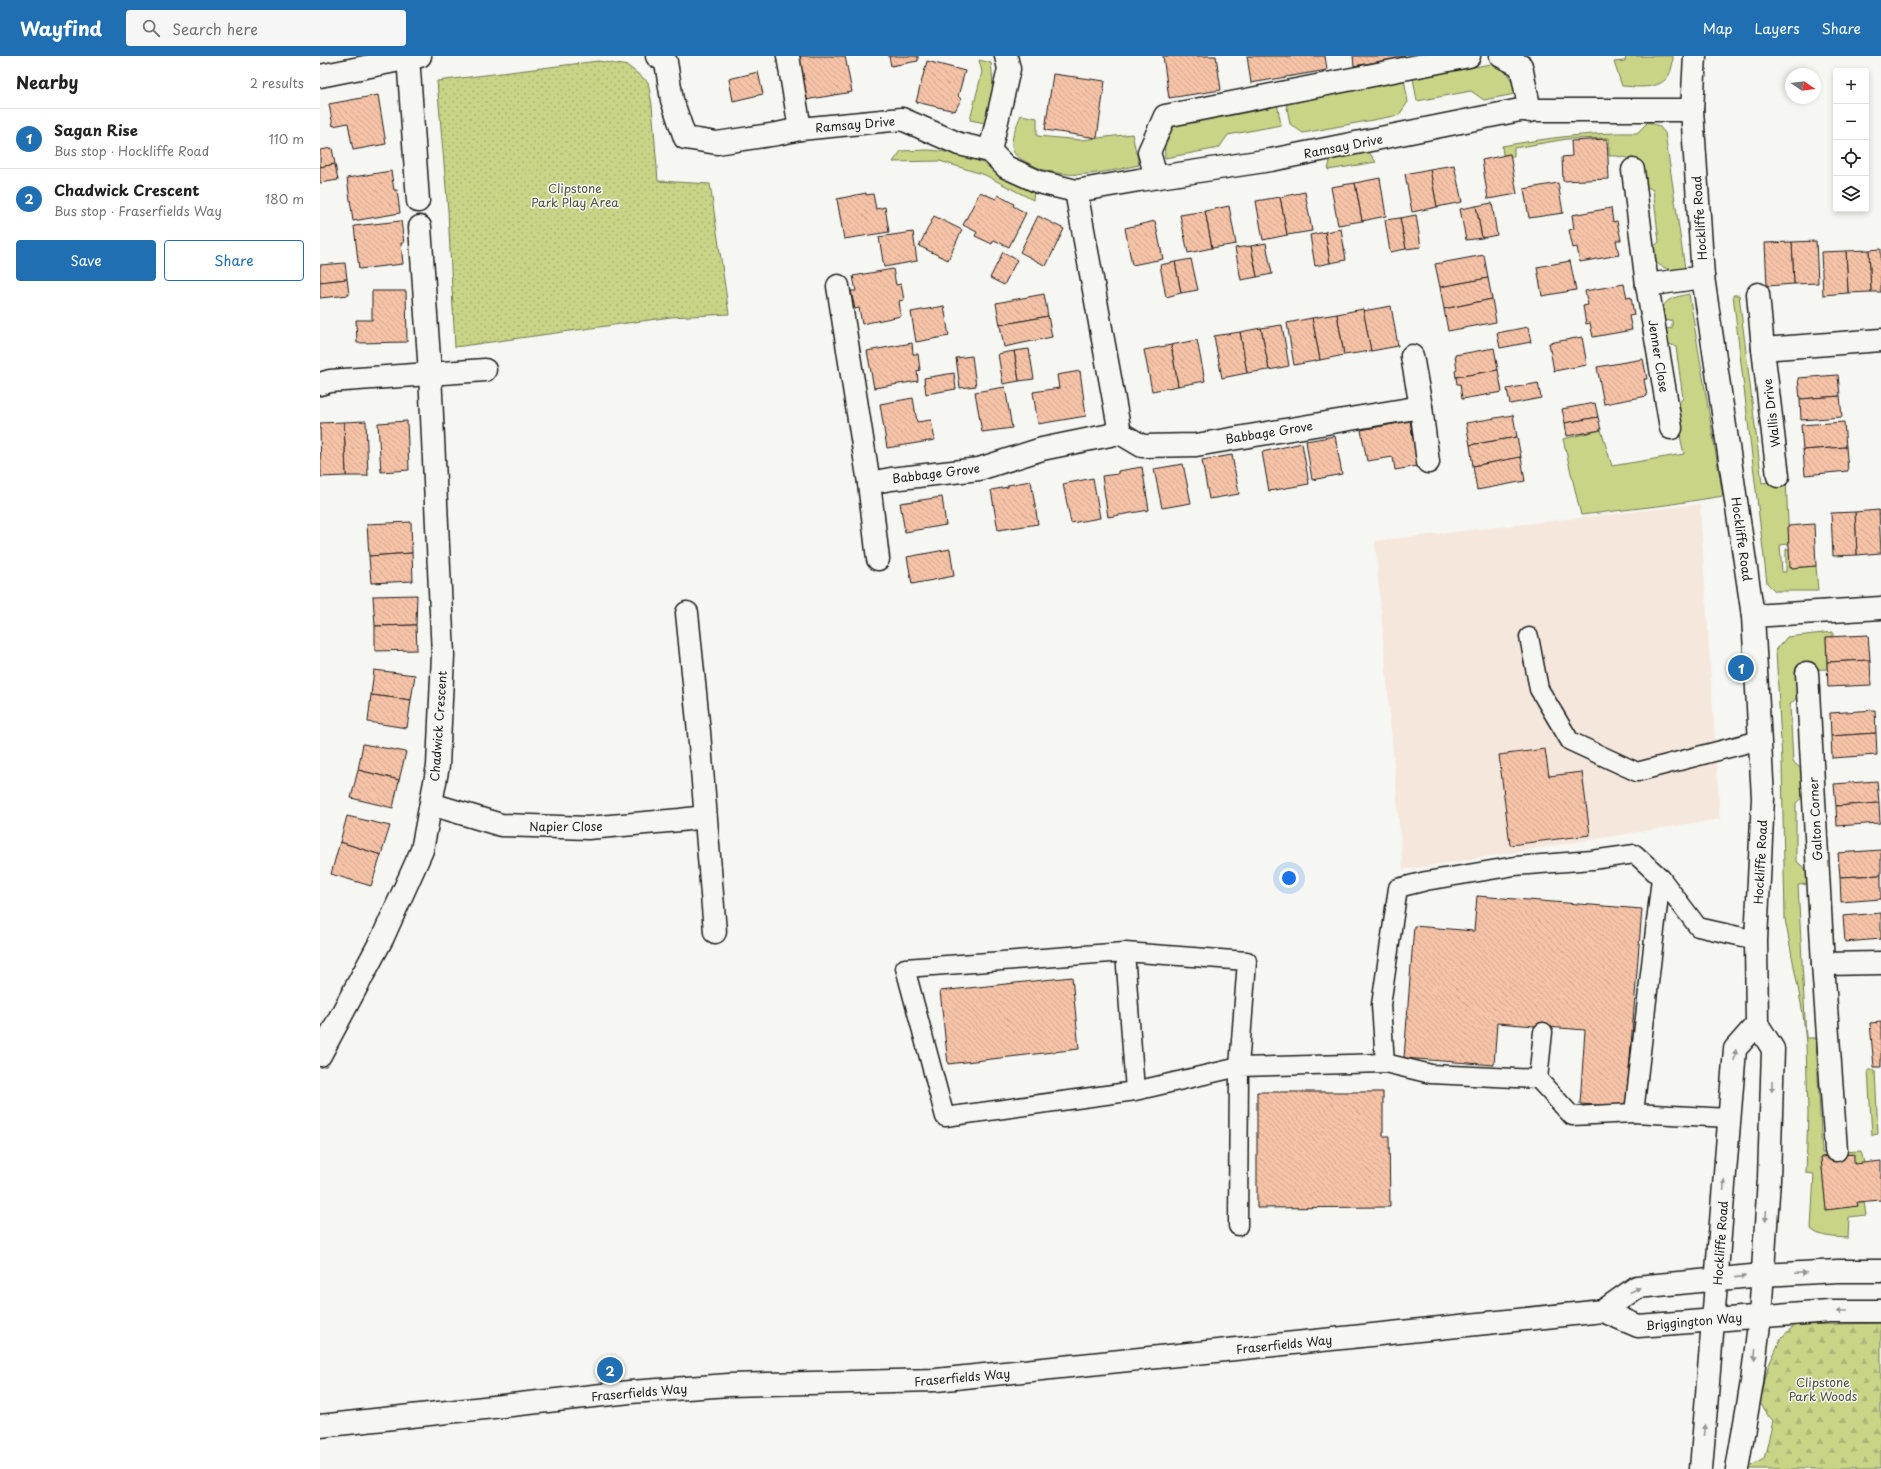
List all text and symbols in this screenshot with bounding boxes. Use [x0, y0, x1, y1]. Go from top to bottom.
search box [126, 10, 406, 46]
text: Wayfind [20, 14, 102, 42]
icon: search [140, 17, 162, 39]
text: Search here [172, 17, 258, 40]
text: Map [1703, 18, 1733, 39]
text: Layers [1755, 18, 1800, 39]
text: Share [1822, 18, 1861, 39]
north arrow [1785, 68, 1821, 104]
map controls [1833, 68, 1869, 212]
button: + [1833, 68, 1869, 104]
text: Nearby [16, 69, 78, 95]
text: 2 results [250, 73, 304, 92]
button: − [1833, 104, 1869, 140]
street label: Ramsay Drive [814, 112, 896, 136]
text: Sagan Rise [54, 118, 138, 141]
text: 1 [26, 129, 32, 148]
text: 110 m [269, 129, 304, 148]
street label: Ramsay Drive [1302, 129, 1384, 163]
button: locate [1833, 140, 1869, 176]
text: Bus stop · Hockliffe Road [54, 141, 209, 160]
street label: Hockliffe Road [1687, 175, 1711, 261]
button: layers [1833, 176, 1869, 212]
text: Chadwick Crescent [54, 178, 200, 201]
park label: Clipstone Park Play Area [531, 179, 619, 211]
text: 2 [24, 189, 34, 208]
text: 180 m [265, 189, 304, 208]
text: Bus stop · Fraserfields Way [54, 201, 222, 220]
button: Save [16, 240, 156, 281]
button: Share [164, 240, 304, 281]
street label: Jenner Close [1644, 318, 1674, 394]
street label: Wallis Drive [1758, 378, 1784, 448]
street label: Babbage Grove [1224, 416, 1314, 448]
street label: Babbage Grove [891, 459, 981, 487]
street label: Hockliffe Road [1727, 496, 1757, 582]
pin: 1 [1728, 653, 1754, 683]
street label: Chadwick Crescent [425, 670, 451, 782]
street label: Galton Corner [1804, 776, 1826, 861]
street label: Napier Close [529, 817, 603, 835]
street label: Hockliffe Road [1749, 819, 1771, 905]
your location [1279, 868, 1299, 888]
one-way arrow [1732, 1049, 1738, 1061]
one-way arrow [1769, 1080, 1775, 1093]
one-way arrow [1720, 1179, 1727, 1191]
street label: Hockliffe Road [1708, 1200, 1732, 1286]
one-way arrow [1763, 1210, 1770, 1222]
one-way arrow [1795, 1269, 1807, 1276]
one-way arrow [1734, 1274, 1746, 1280]
one-way arrow [1630, 1286, 1642, 1292]
street label: Briggington Way [1645, 1308, 1743, 1334]
one-way arrow [1835, 1308, 1848, 1314]
street label: Fraserfields Way [1235, 1330, 1333, 1358]
one-way arrow [1752, 1349, 1759, 1361]
pin: 2 [597, 1355, 623, 1385]
street label: Fraserfields Way [913, 1364, 1011, 1390]
park label: Clipstone Park Woods [1789, 1373, 1858, 1405]
street label: Fraserfields Way [590, 1379, 688, 1405]
one-way arrow [1701, 1424, 1708, 1436]

